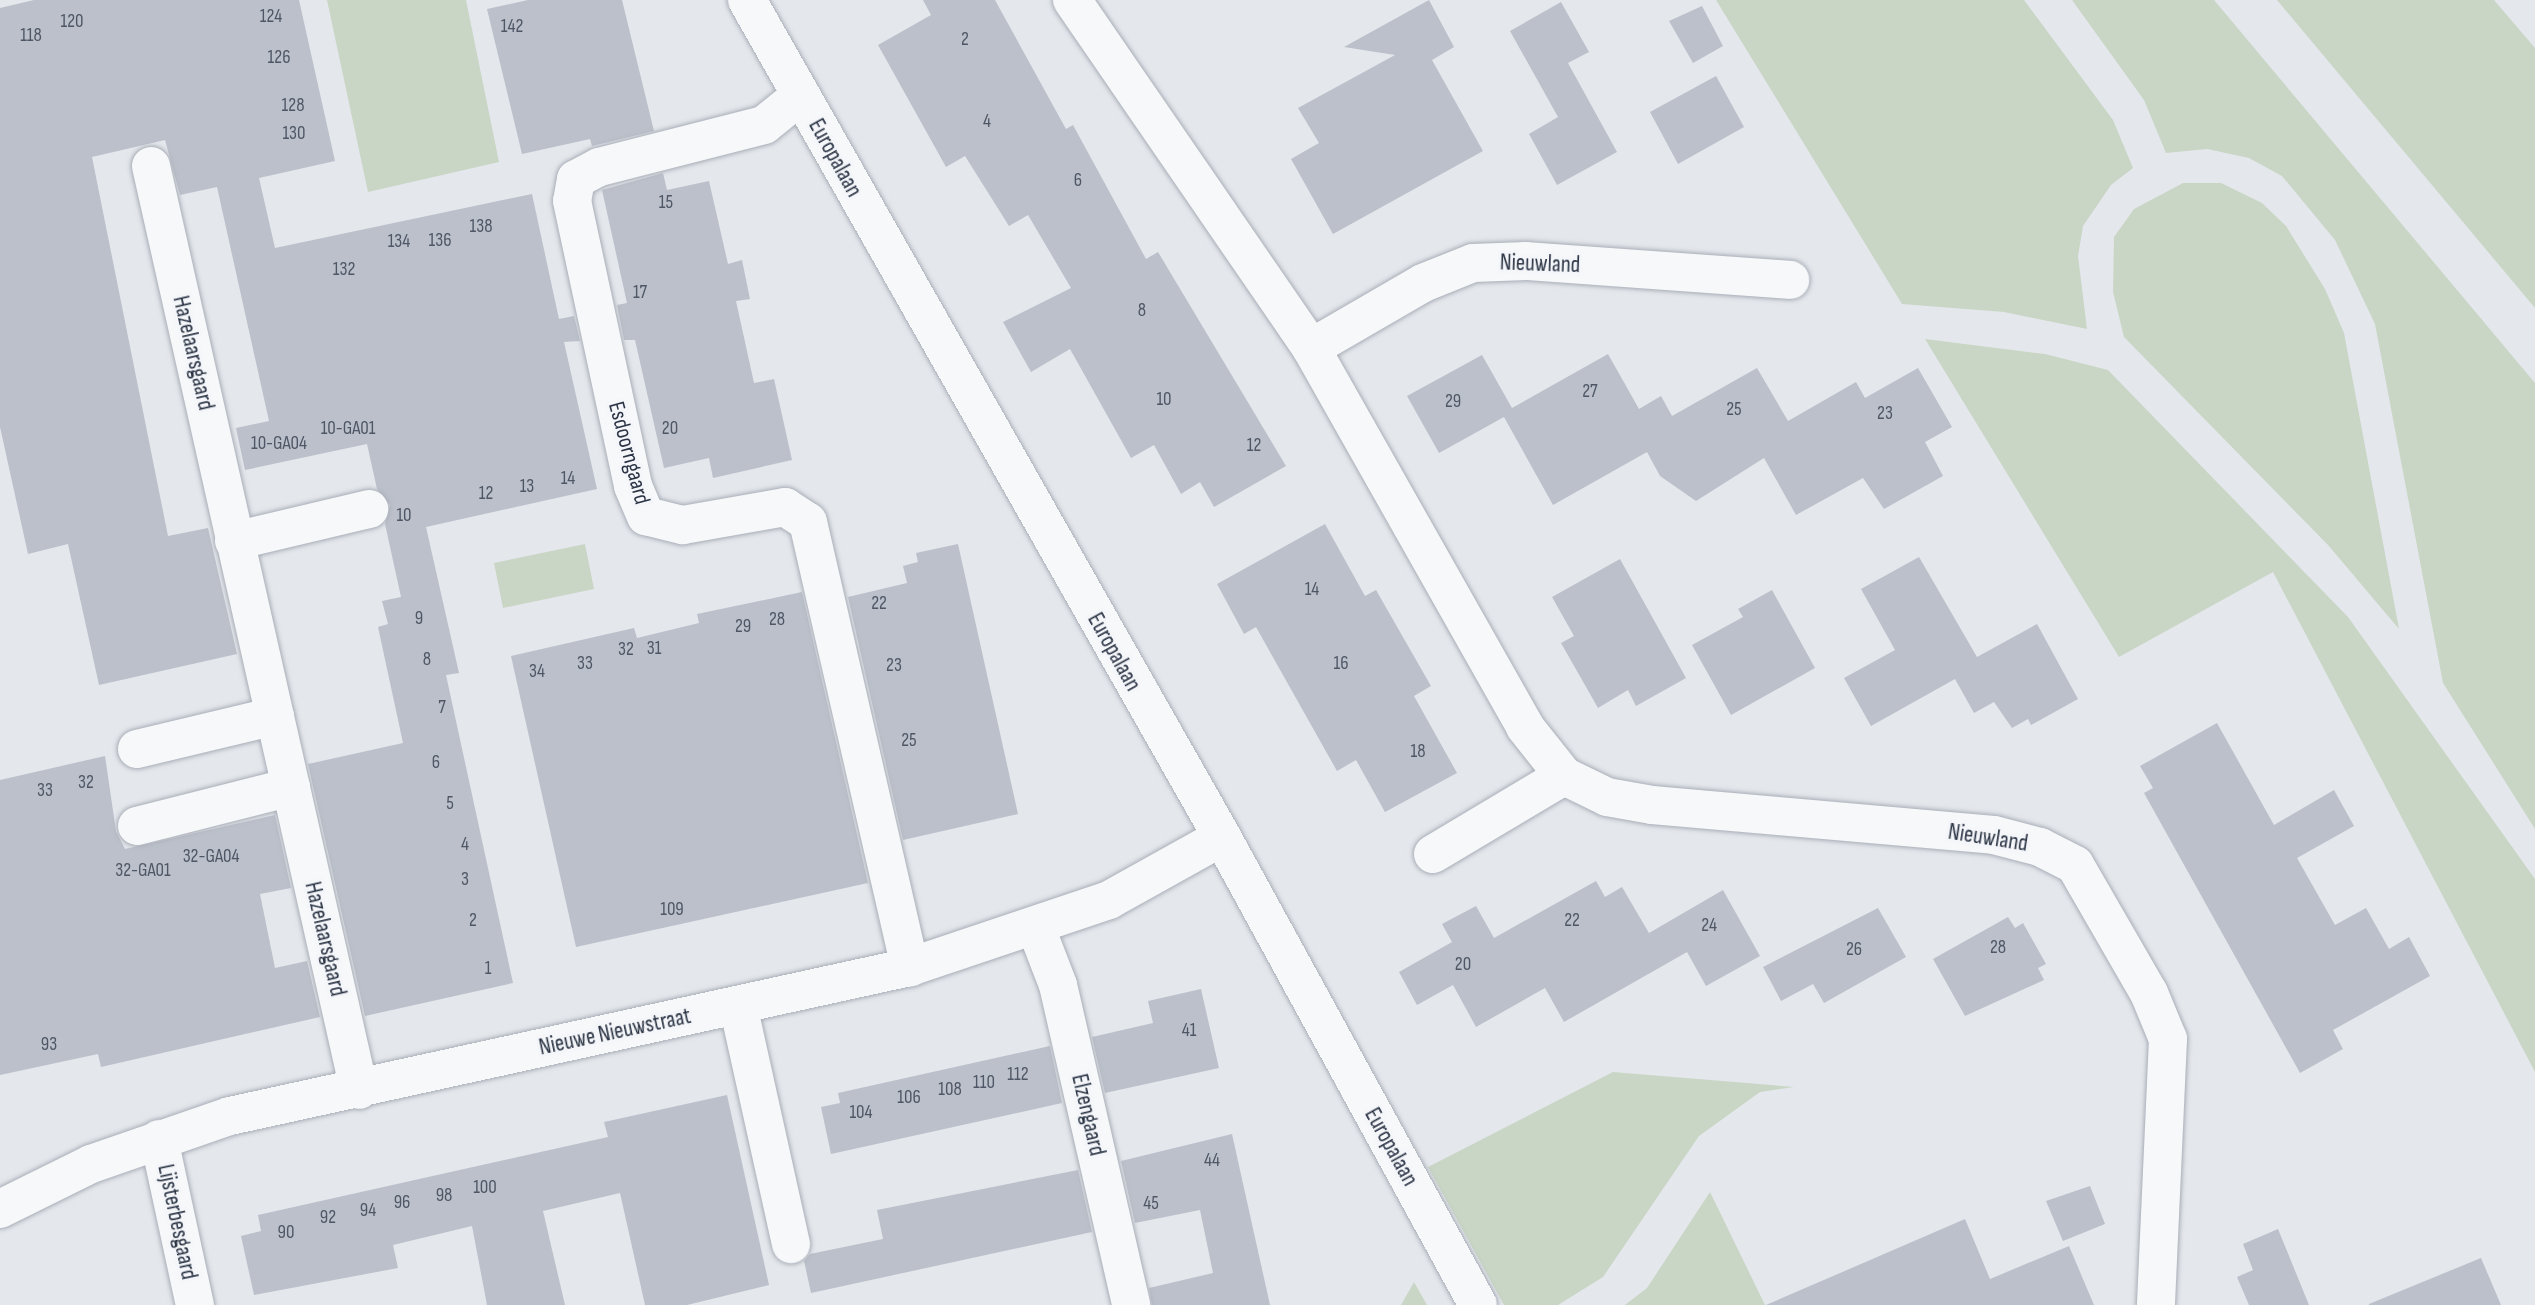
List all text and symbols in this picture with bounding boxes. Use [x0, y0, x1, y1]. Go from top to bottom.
house number: 124 [260, 6, 282, 28]
house number: 120 [60, 11, 84, 33]
house number: 142 [501, 16, 523, 38]
house number: 118 [20, 25, 42, 47]
house number: 2 [961, 29, 969, 51]
house number: 126 [267, 47, 291, 69]
house number: 128 [281, 95, 305, 117]
house number: 4 [983, 111, 991, 133]
street label: Europalaan [802, 114, 868, 202]
house number: 130 [282, 123, 306, 145]
house number: 6 [1074, 170, 1082, 192]
house number: 15 [659, 192, 673, 214]
house number: 138 [470, 216, 492, 238]
house number: 136 [429, 230, 451, 252]
house number: 134 [388, 231, 410, 253]
street label: Nieuwland [1499, 249, 1581, 279]
house number: 132 [333, 259, 355, 281]
house number: 17 [633, 282, 647, 304]
street label: Hazelaarsgaard [166, 293, 220, 413]
house number: 8 [1138, 300, 1146, 322]
house number: 27 [1582, 381, 1598, 403]
house number: 10 [1156, 389, 1172, 411]
house number: 29 [1445, 391, 1461, 413]
street label: Esdoorngaard [602, 399, 656, 507]
house number: 25 [1726, 399, 1742, 421]
house number: 23 [1877, 403, 1893, 425]
house number: 10-GA01 [321, 418, 375, 440]
house number: 20 [662, 418, 678, 440]
house number: 10-GA04 [251, 433, 307, 455]
house number: 12 [1247, 435, 1261, 457]
house number: 14 [561, 468, 575, 490]
house number: 13 [520, 476, 534, 498]
house number: 12 [479, 483, 493, 505]
house number: 10 [396, 505, 412, 527]
house number: 14 [1305, 579, 1319, 601]
house number: 22 [871, 593, 887, 615]
house number: 9 [415, 608, 423, 630]
street label: Europalaan [1081, 608, 1147, 696]
house number: 28 [769, 609, 785, 631]
house number: 29 [735, 616, 751, 638]
house number: 31 [647, 638, 661, 660]
house number: 32 [618, 639, 634, 661]
house number: 8 [423, 649, 431, 671]
house number: 33 [577, 653, 593, 675]
house number: 16 [1334, 653, 1348, 675]
house number: 23 [886, 655, 902, 677]
house number: 34 [529, 661, 545, 683]
house number: 7 [438, 697, 446, 719]
house number: 25 [901, 730, 917, 752]
house number: 18 [1411, 741, 1425, 763]
house number: 6 [432, 752, 440, 774]
house number: 32 [78, 772, 94, 794]
house number: 33 [37, 780, 53, 802]
house number: 5 [446, 793, 454, 815]
street label: Nieuwland [1946, 818, 2030, 858]
house number: 4 [461, 834, 469, 856]
house number: 32-GA04 [183, 846, 239, 868]
house number: 32-GA01 [115, 860, 171, 882]
house number: 3 [461, 869, 469, 891]
street label: Hazelaarsgaard [298, 879, 352, 999]
house number: 109 [660, 899, 684, 921]
house number: 2 [469, 910, 477, 932]
house number: 22 [1564, 910, 1580, 932]
house number: 24 [1701, 915, 1717, 937]
house number: 28 [1990, 937, 2006, 959]
house number: 26 [1846, 939, 1862, 961]
house number: 20 [1455, 954, 1471, 976]
house number: 1 [485, 958, 491, 980]
street label: Nieuwe Nieuwstraat [537, 1002, 693, 1062]
house number: 41 [1182, 1020, 1196, 1042]
house number: 93 [41, 1034, 57, 1056]
house number: 112 [1007, 1064, 1029, 1086]
street label: Elzengaard [1065, 1071, 1111, 1159]
house number: 110 [973, 1072, 995, 1094]
house number: 108 [938, 1079, 962, 1101]
house number: 106 [897, 1087, 921, 1109]
house number: 104 [849, 1102, 873, 1124]
street label: Europalaan [1358, 1103, 1424, 1191]
house number: 44 [1204, 1150, 1220, 1172]
street label: Lijsterbesgaard [151, 1162, 203, 1282]
house number: 100 [473, 1177, 497, 1199]
house number: 98 [436, 1185, 452, 1207]
house number: 96 [394, 1192, 410, 1214]
house number: 45 [1143, 1193, 1159, 1215]
house number: 94 [360, 1200, 376, 1222]
house number: 92 [320, 1207, 336, 1229]
house number: 90 [278, 1222, 294, 1244]

